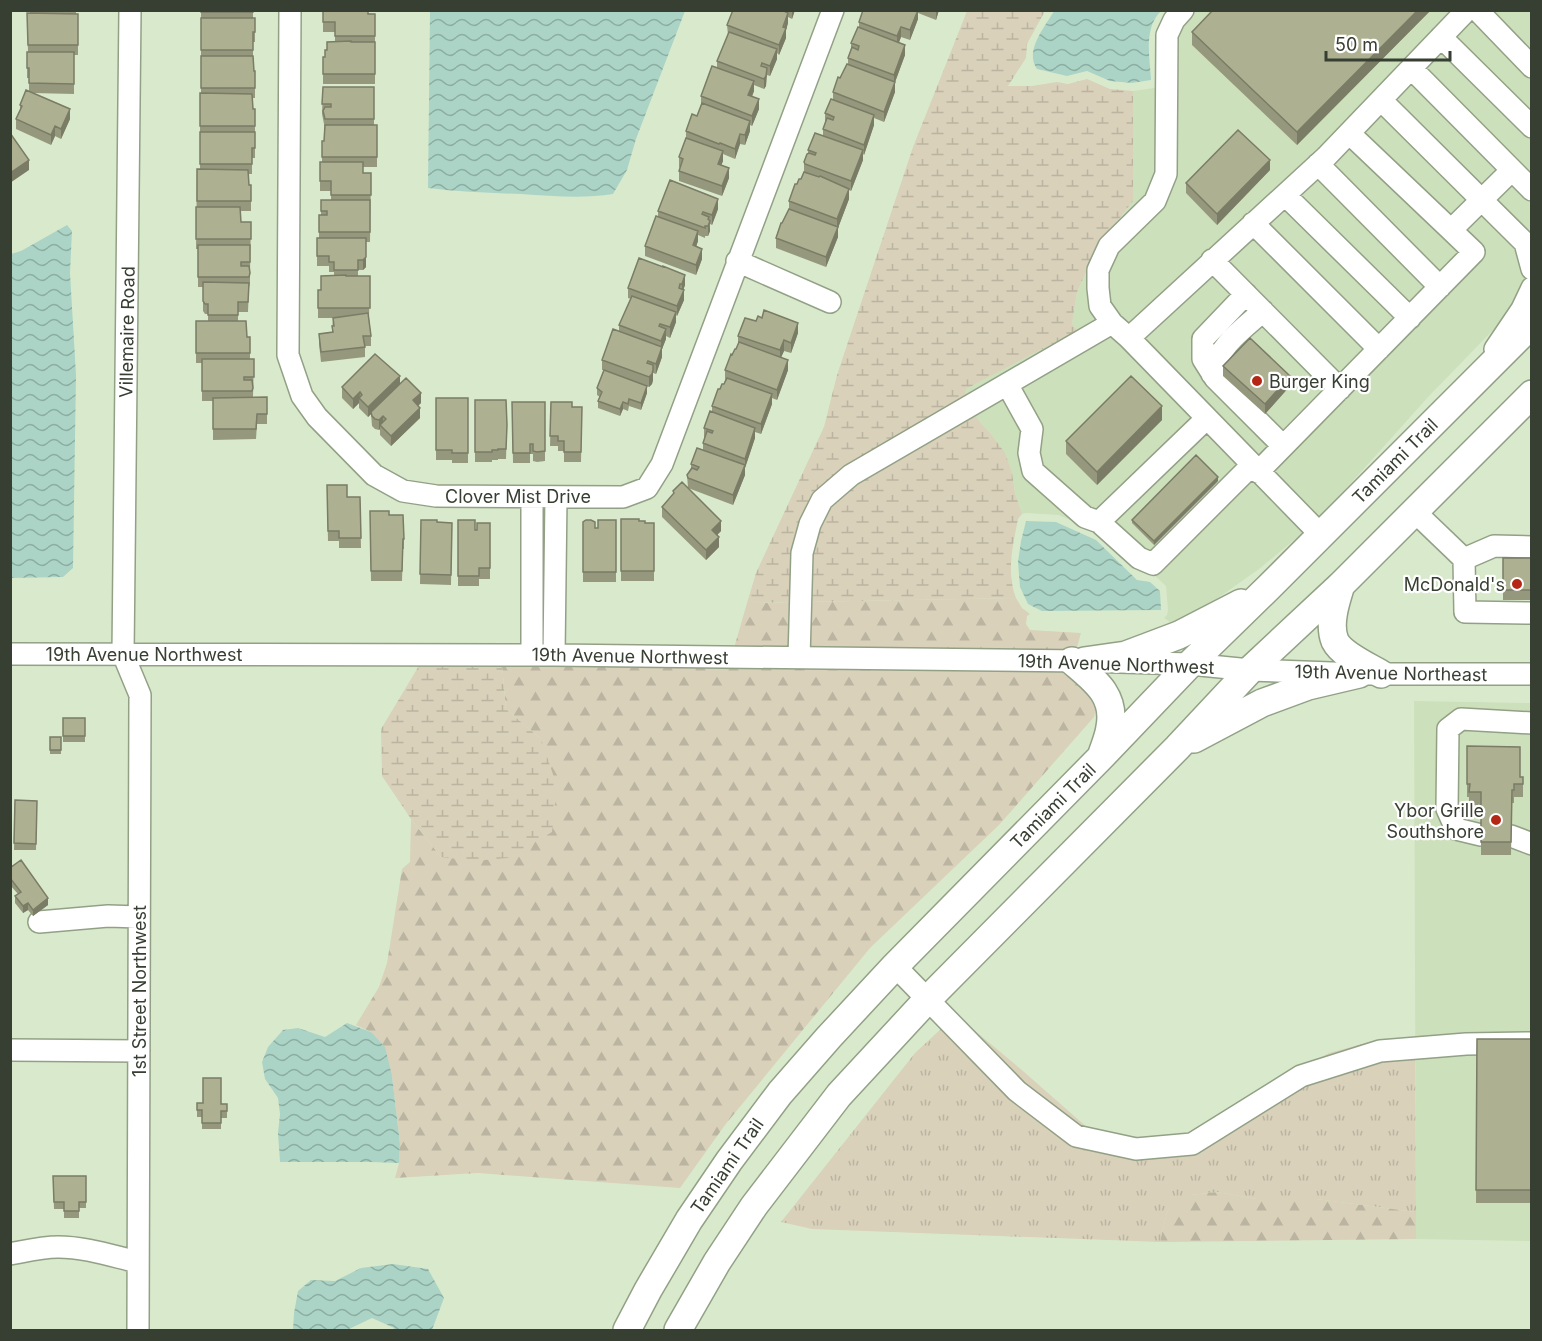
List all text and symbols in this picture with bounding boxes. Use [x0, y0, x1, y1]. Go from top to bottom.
scale bar [1326, 24, 1450, 62]
text: 50 m [1335, 34, 1378, 55]
street label: Villemaire Road [115, 266, 139, 398]
place label: Burger King [1269, 371, 1370, 392]
marker: Burger King [1250, 374, 1264, 388]
street label: Tamiami Trail [1348, 414, 1442, 508]
street label: Clover Mist Drive [445, 486, 591, 507]
place label: McDonald's [1404, 574, 1505, 595]
marker: McDonald's [1510, 577, 1524, 591]
street label: 19th Avenue Northwest [46, 644, 243, 665]
street label: 19th Avenue Northwest [531, 644, 729, 668]
street label: 19th Avenue Northwest [1017, 650, 1215, 678]
street label: 19th Avenue Northeast [1294, 661, 1488, 685]
street label: Tamiami Trail [1006, 759, 1100, 853]
place label: Ybor Grille Southshore [1387, 800, 1484, 842]
marker: Ybor Grille Southshore [1489, 813, 1503, 827]
street label: 1st Street Northwest [129, 905, 150, 1077]
street label: Tamiami Trail [686, 1114, 768, 1218]

